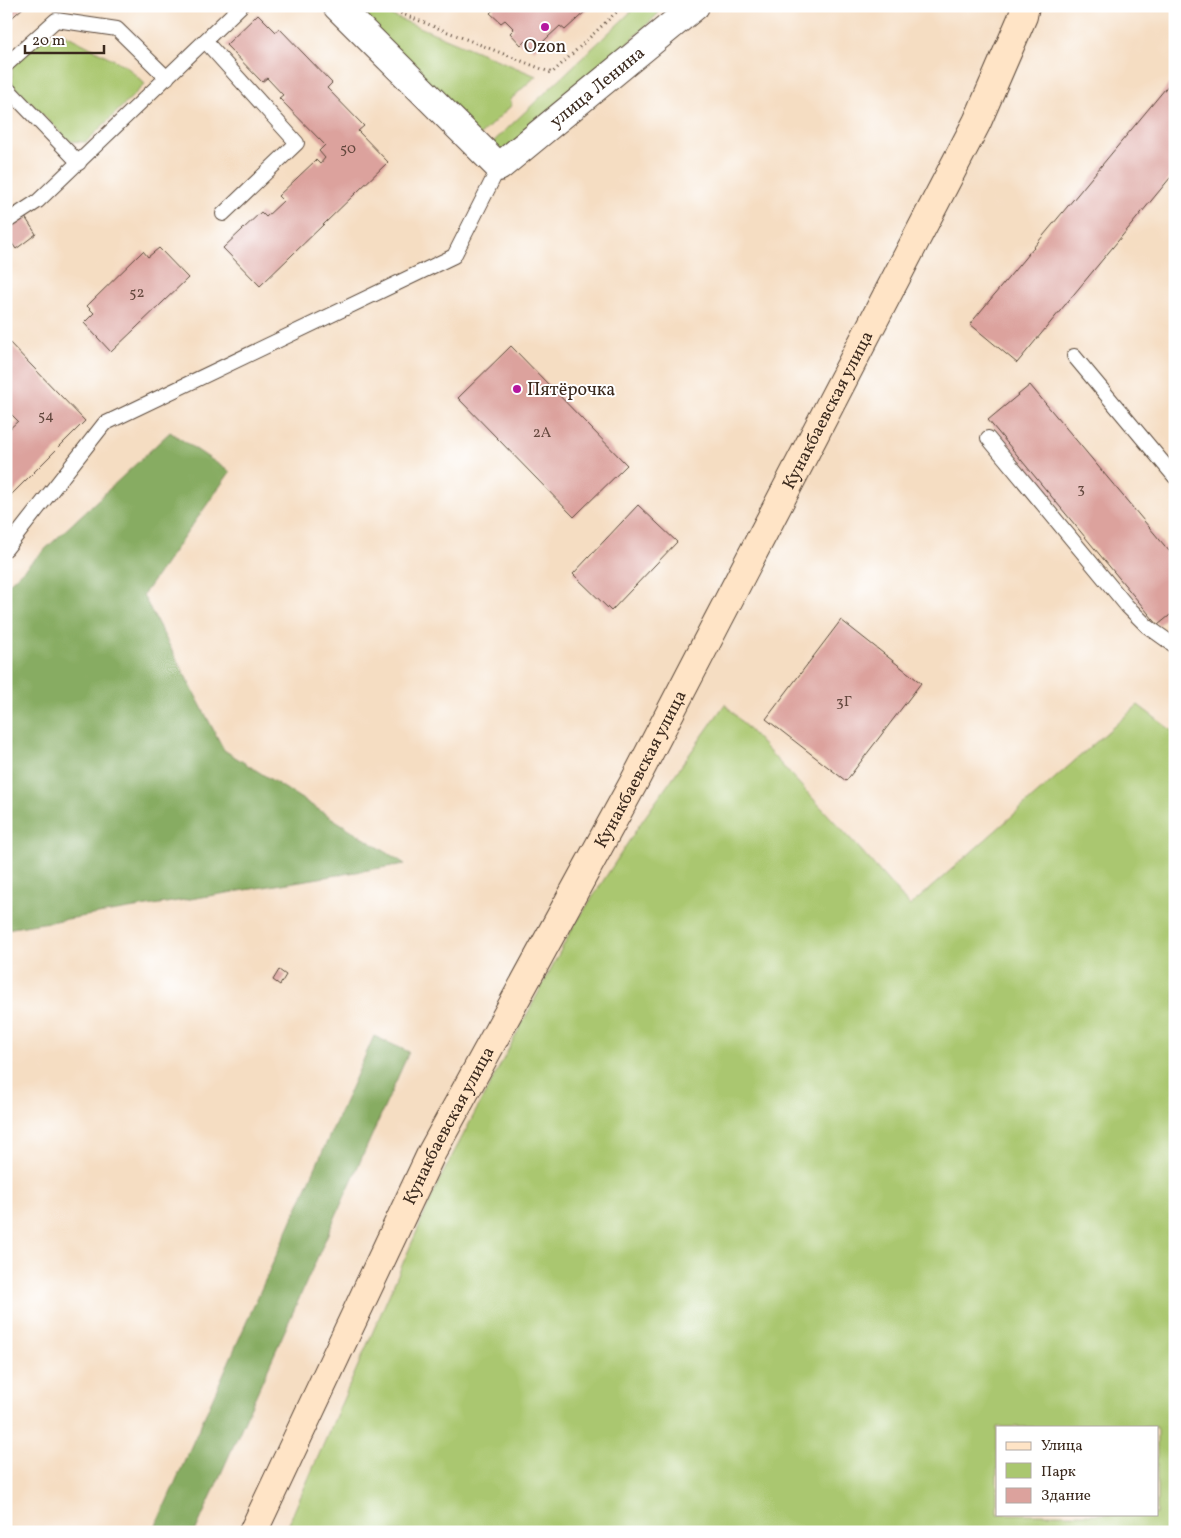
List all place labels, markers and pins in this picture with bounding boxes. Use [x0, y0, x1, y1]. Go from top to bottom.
marker: Ozon [539, 21, 551, 33]
place label: Ozon [524, 35, 567, 60]
place label: Пятёрочка [527, 378, 615, 403]
marker: Пятёрочка [511, 383, 523, 395]

